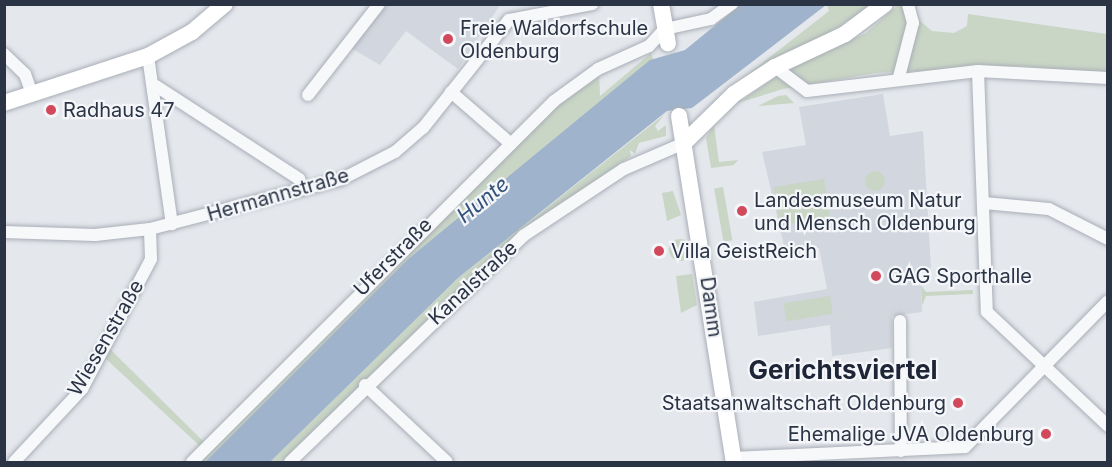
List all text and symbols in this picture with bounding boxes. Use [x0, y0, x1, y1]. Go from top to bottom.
place label: Freie Waldorfschule Oldenburg [460, 16, 648, 63]
marker: Freie Waldorfschule Oldenburg [441, 32, 455, 46]
place label: Radhaus 47 [63, 98, 175, 122]
marker: Radhaus 47 [44, 103, 58, 117]
street label: Hermannstraße [204, 163, 352, 227]
water label: Hunte [452, 172, 514, 228]
place label: Landesmuseum Natur und Mensch Oldenburg [754, 188, 976, 235]
marker: Landesmuseum Natur und Mensch Oldenburg [735, 204, 749, 218]
street label: Uferstraße [349, 213, 437, 301]
street label: Kanalstraße [424, 236, 522, 330]
place label: Villa GeistReich [671, 239, 817, 263]
marker: Villa GeistReich [652, 244, 666, 258]
place label: GAG Sporthalle [888, 264, 1032, 288]
marker: GAG Sporthalle [869, 269, 883, 283]
street label: Damm [695, 275, 727, 339]
street label: Wiesenstraße [63, 276, 149, 400]
district label: Gerichtsviertel [748, 354, 938, 386]
place label: Staatsanwaltschaft Oldenburg [662, 391, 946, 415]
marker: Staatsanwaltschaft Oldenburg [951, 396, 965, 410]
place label: Ehemalige JVA Oldenburg [788, 422, 1034, 446]
marker: Ehemalige JVA Oldenburg [1039, 427, 1053, 441]

